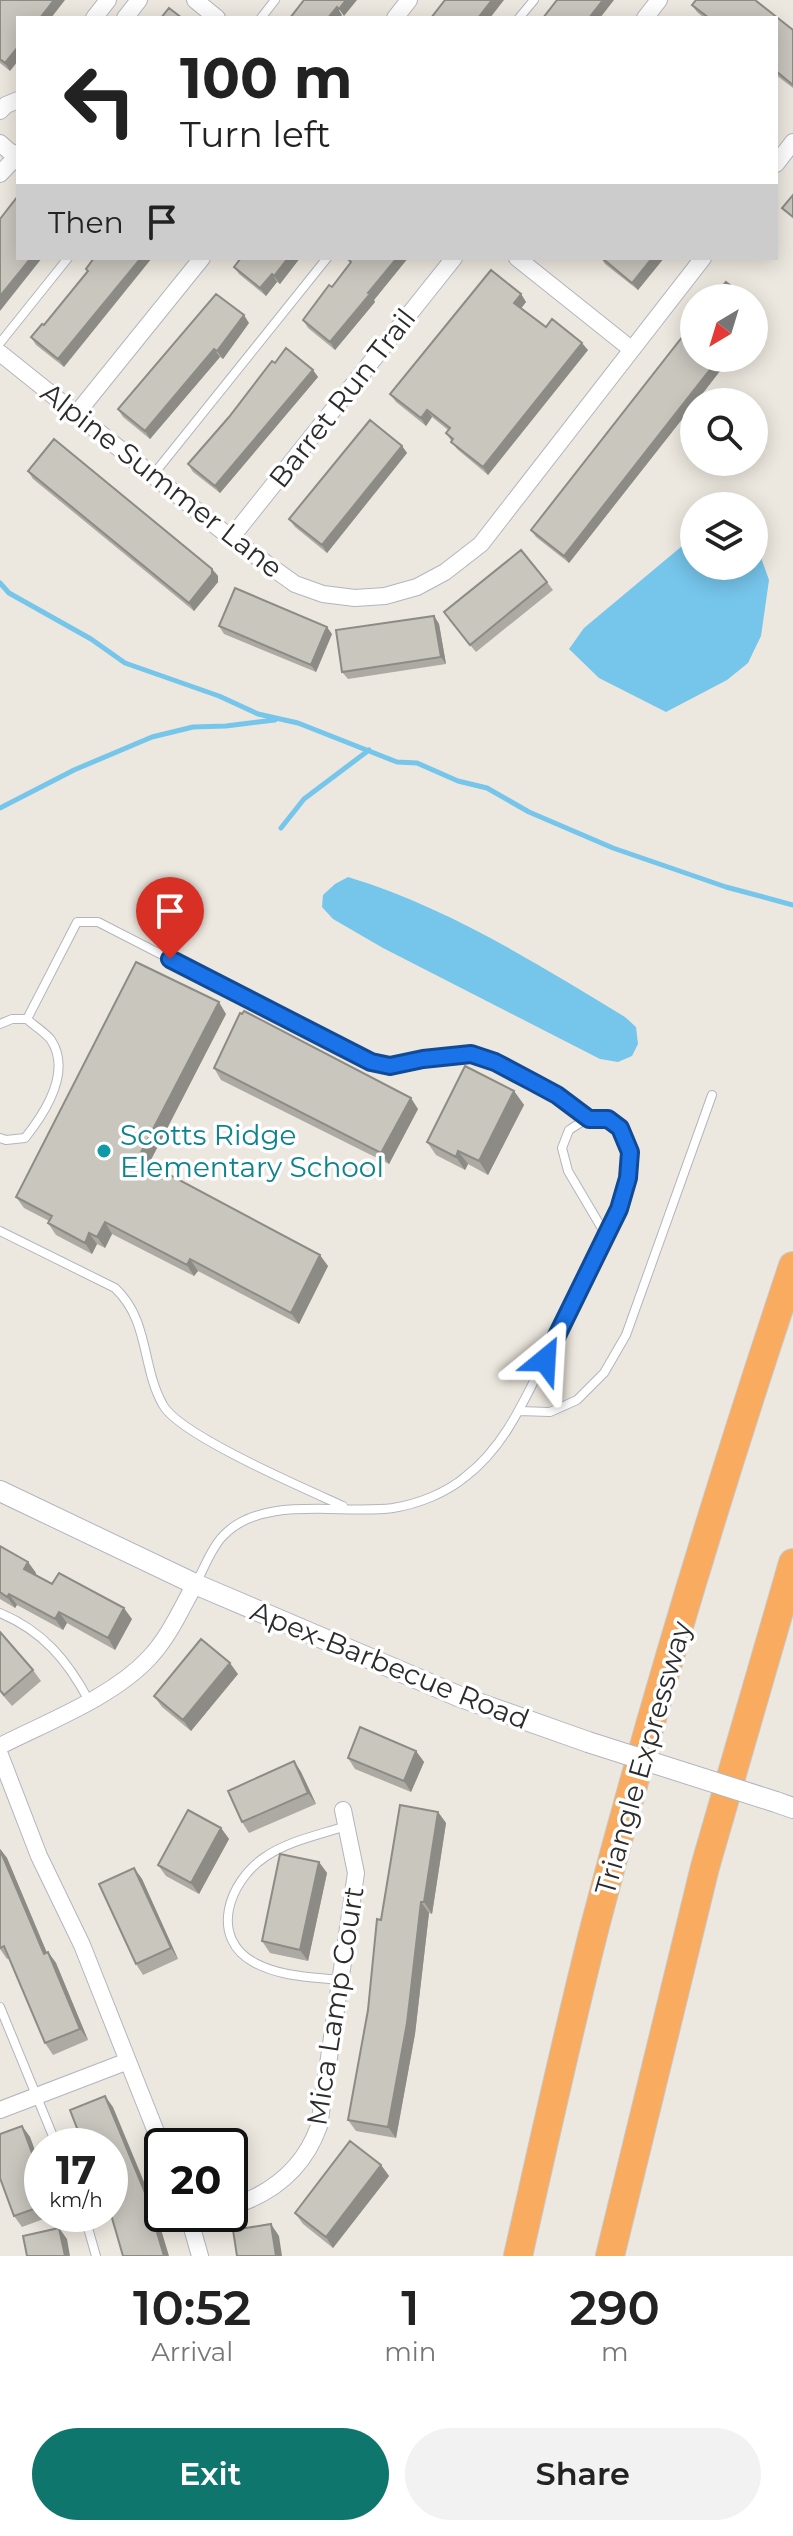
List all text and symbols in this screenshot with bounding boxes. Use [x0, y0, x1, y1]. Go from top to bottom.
text: 100 m [180, 44, 353, 112]
icon: left [48, 48, 152, 152]
text: Turn left [180, 112, 331, 156]
icon: arrive [140, 200, 184, 244]
text: Then [48, 204, 124, 241]
north arrow [680, 284, 768, 372]
map controls [680, 284, 768, 580]
street label: Barret Run Trail [262, 302, 422, 494]
street label: Alpine Summer Lane [34, 375, 290, 585]
button: search [680, 388, 768, 476]
button: layers [680, 492, 768, 580]
pin [136, 877, 204, 959]
icon: arrive [148, 889, 192, 933]
place label: Scotts Ridge Elementary School [120, 1118, 384, 1184]
marker: Scotts Ridge Elementary School [95, 1142, 113, 1160]
position arrow [503, 1318, 587, 1402]
street label: Apex-Barbecue Road [246, 1594, 534, 1736]
street label: Triangle Expressway [588, 1617, 699, 1899]
street label: Mica Lamp Court [299, 1884, 371, 2128]
speed limit sign: 20 [144, 2128, 248, 2232]
text: 17 [56, 2145, 96, 2194]
text: km/h [49, 2188, 103, 2212]
text: 10:52 [133, 2279, 251, 2337]
text: 1 [401, 2279, 419, 2337]
text: 290 [570, 2279, 660, 2337]
text: Arrival [151, 2336, 233, 2368]
text: min [384, 2336, 436, 2368]
text: m [601, 2336, 629, 2368]
button: Exit [32, 2428, 389, 2520]
button: Share [405, 2428, 761, 2520]

